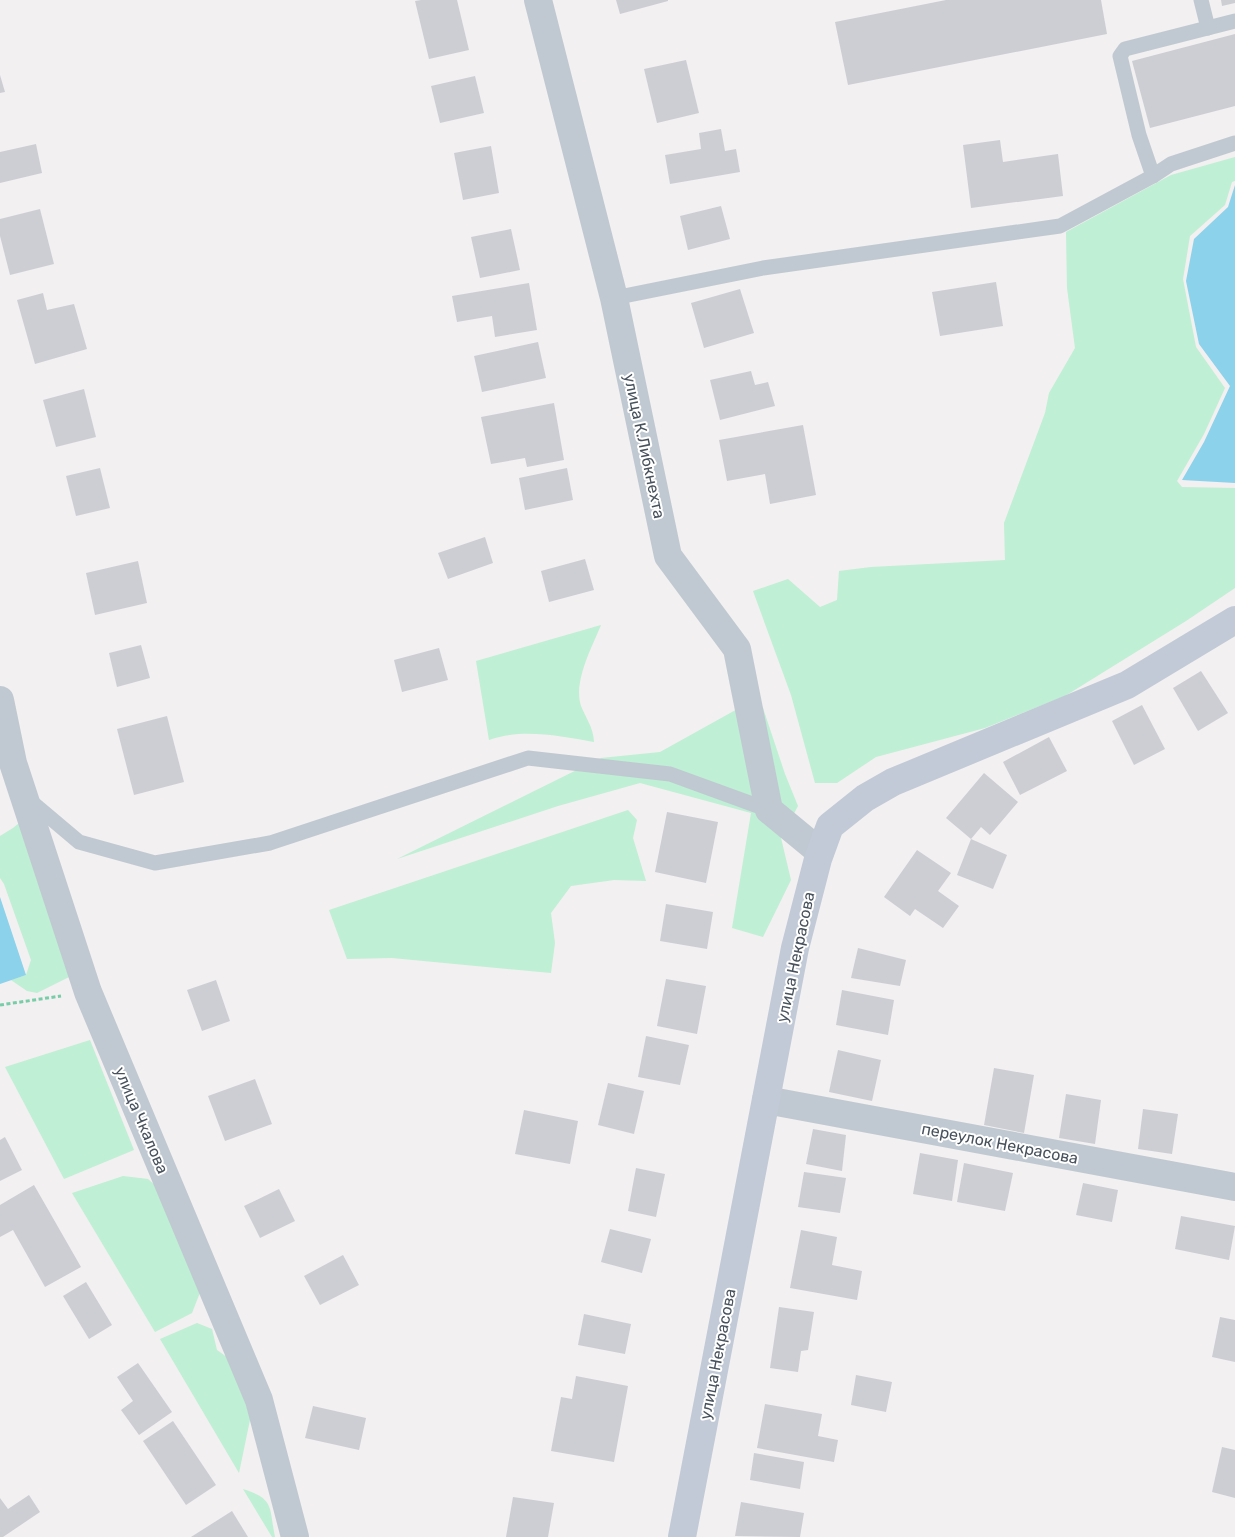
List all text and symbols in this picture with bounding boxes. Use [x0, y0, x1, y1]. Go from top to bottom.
street label: улица К.Либкнехта [620, 372, 669, 520]
street label: улица Некрасова [772, 890, 819, 1024]
street label: улица Чкалова [111, 1064, 173, 1176]
street label: переулок Некрасова [920, 1119, 1080, 1168]
street label: улица Некрасова [695, 1287, 740, 1421]

